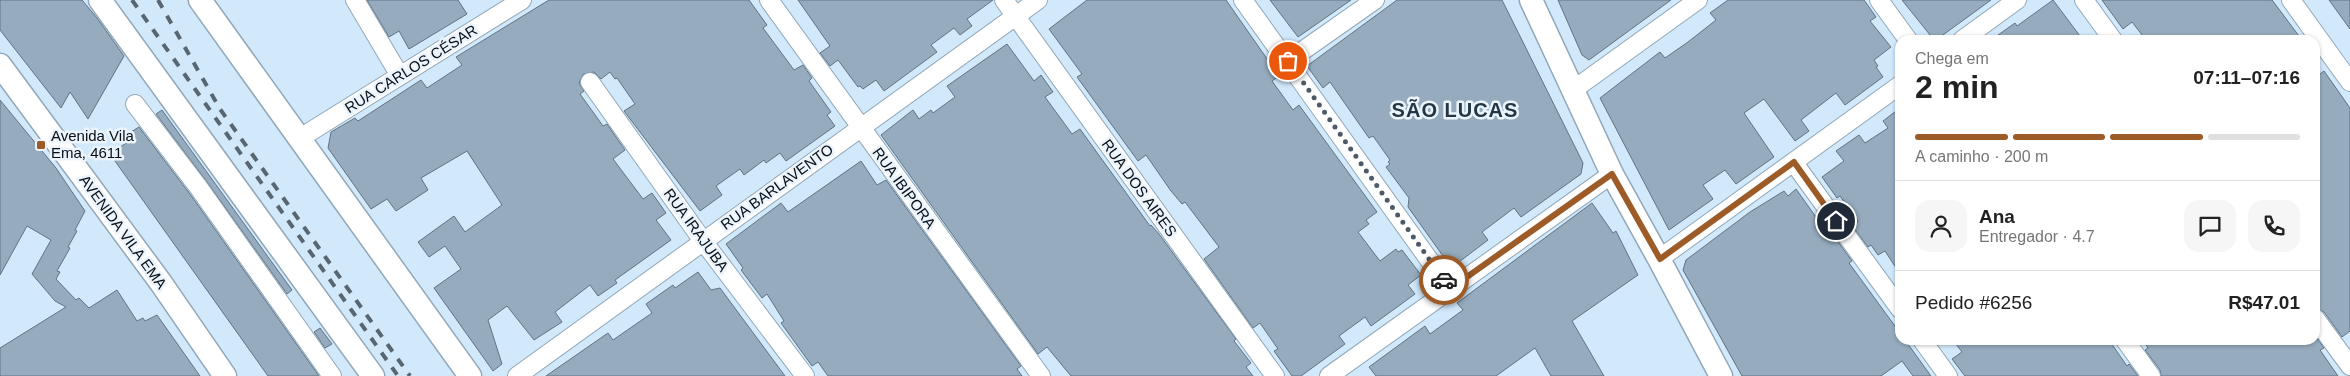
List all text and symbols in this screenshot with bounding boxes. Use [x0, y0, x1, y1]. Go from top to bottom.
street label: RUA CARLOS CÉSAR [342, 21, 480, 116]
pin [1267, 40, 1309, 82]
icon: bag [1274, 47, 1302, 75]
text: Chega em [1915, 50, 1989, 67]
text: 07:11–07:16 [2193, 67, 2300, 88]
text: 2 min [1915, 69, 1999, 105]
district label: SÃO LUCAS [1392, 99, 1518, 121]
place label: Avenida Vila Ema, 4611 [51, 127, 135, 161]
street label: RUA DOS AIRES [1098, 136, 1180, 240]
marker: Avenida Vila Ema, 4611 [35, 139, 47, 151]
street label: RUA BARLAVENTO [717, 140, 836, 233]
street label: RUA IBIPORA [869, 144, 939, 231]
text: A caminho · 200 m [1915, 148, 2048, 165]
street label: AVENIDA VILA EMA [76, 172, 170, 292]
street label: RUA IRAJUBA [661, 185, 732, 274]
pin [1815, 200, 1857, 242]
button: person [1915, 200, 1967, 252]
button: chat [2184, 200, 2236, 252]
button: phone [2248, 200, 2300, 252]
text: Ana [1979, 206, 2015, 227]
icon: home [1822, 207, 1850, 235]
text: Entregador · 4.7 [1979, 228, 2095, 245]
courier [1419, 255, 1469, 305]
icon: car [1430, 266, 1458, 294]
text: Pedido #6256 [1915, 292, 2032, 313]
text: R$47.01 [2228, 292, 2300, 313]

